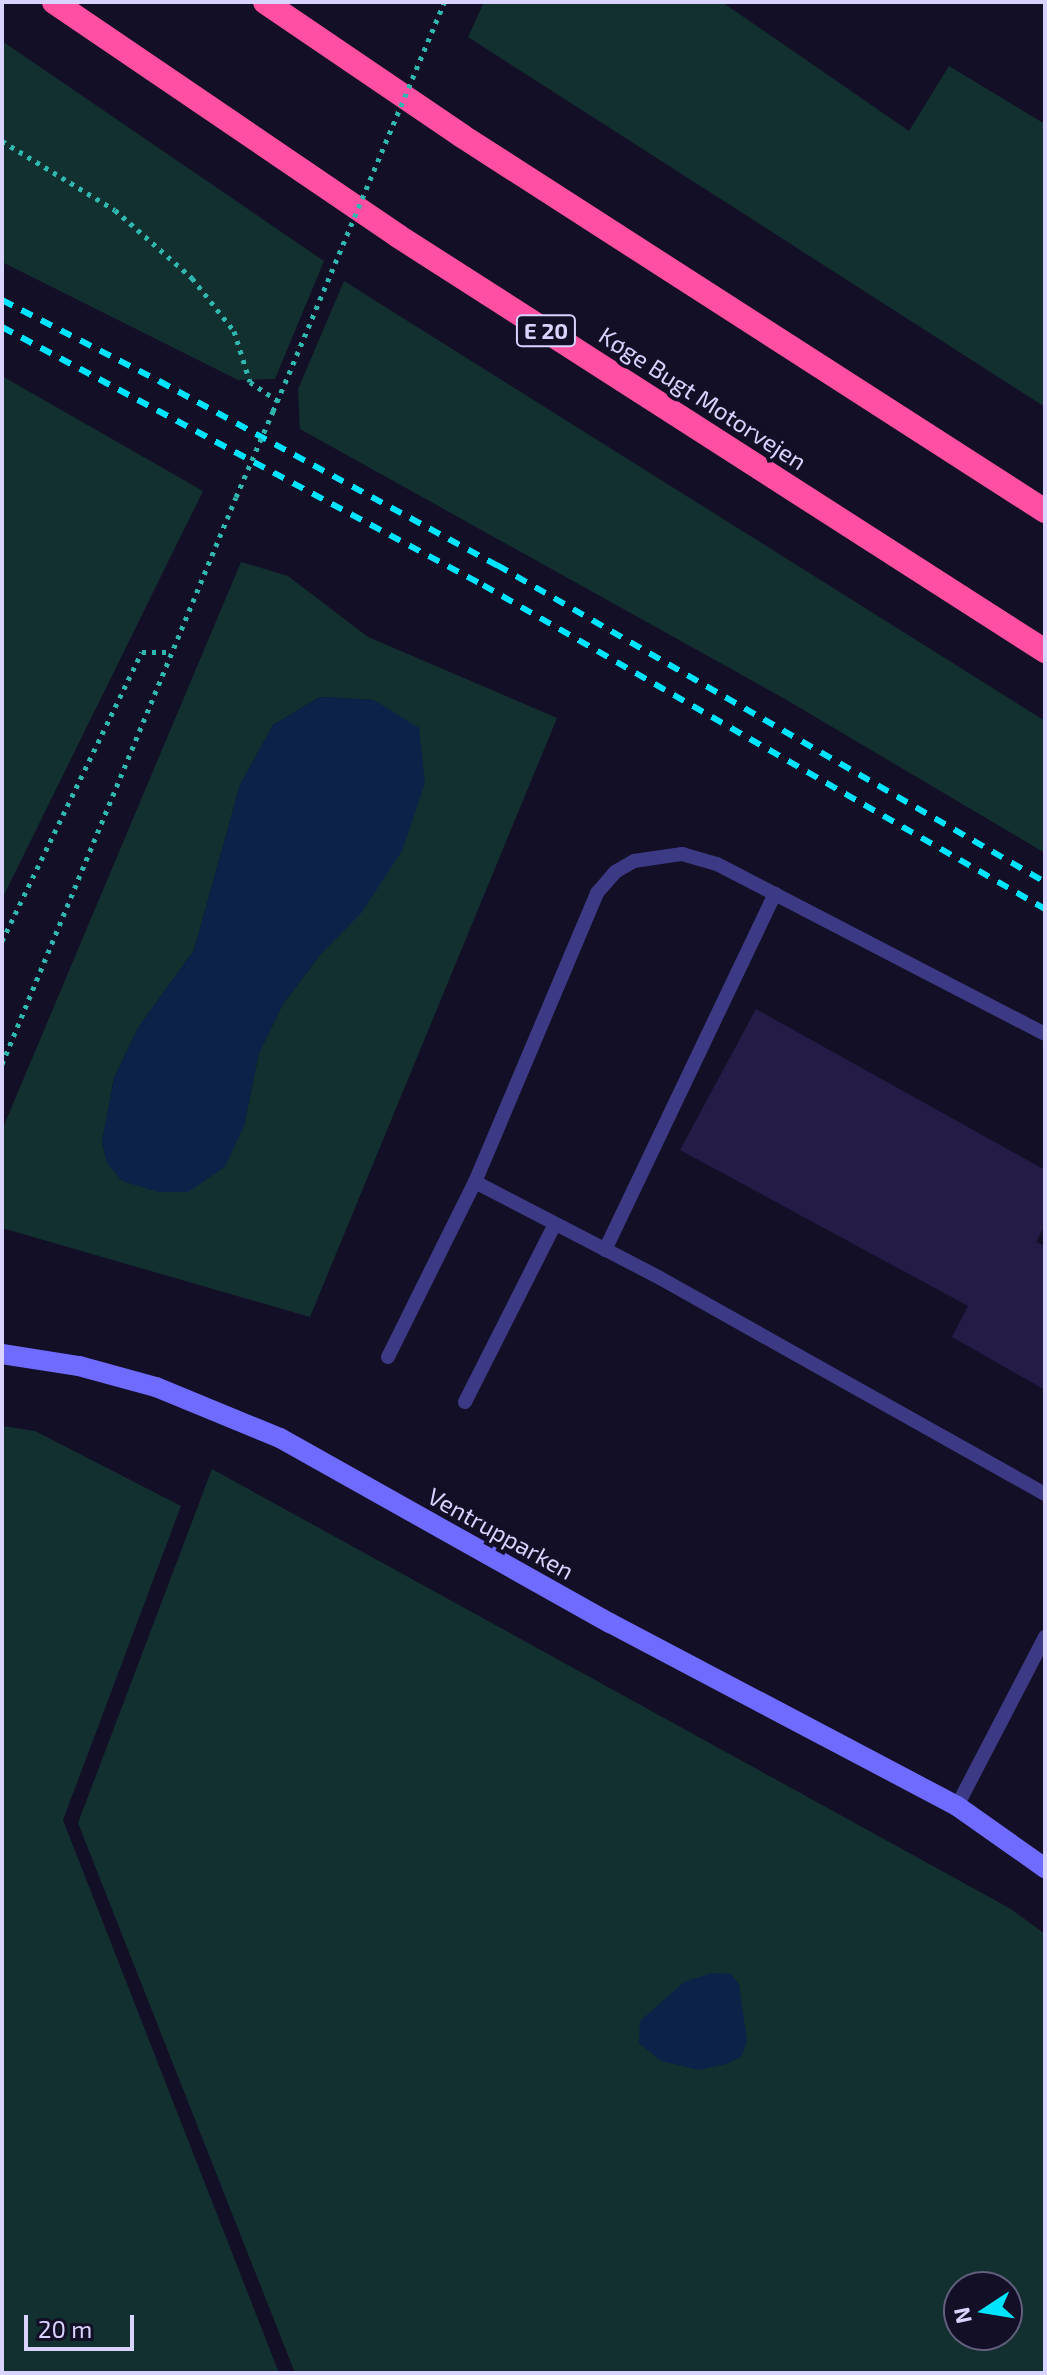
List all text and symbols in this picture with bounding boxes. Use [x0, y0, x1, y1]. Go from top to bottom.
road number: E 20 [514, 313, 578, 349]
street label: Køge Bugt Motorvejen [594, 320, 812, 476]
street label: Ventrupparken [423, 1481, 579, 1585]
north arrow [943, 2271, 1023, 2351]
scale bar [28, 2299, 138, 2349]
text: N [947, 2305, 976, 2326]
text: 20 m [38, 2314, 92, 2343]

